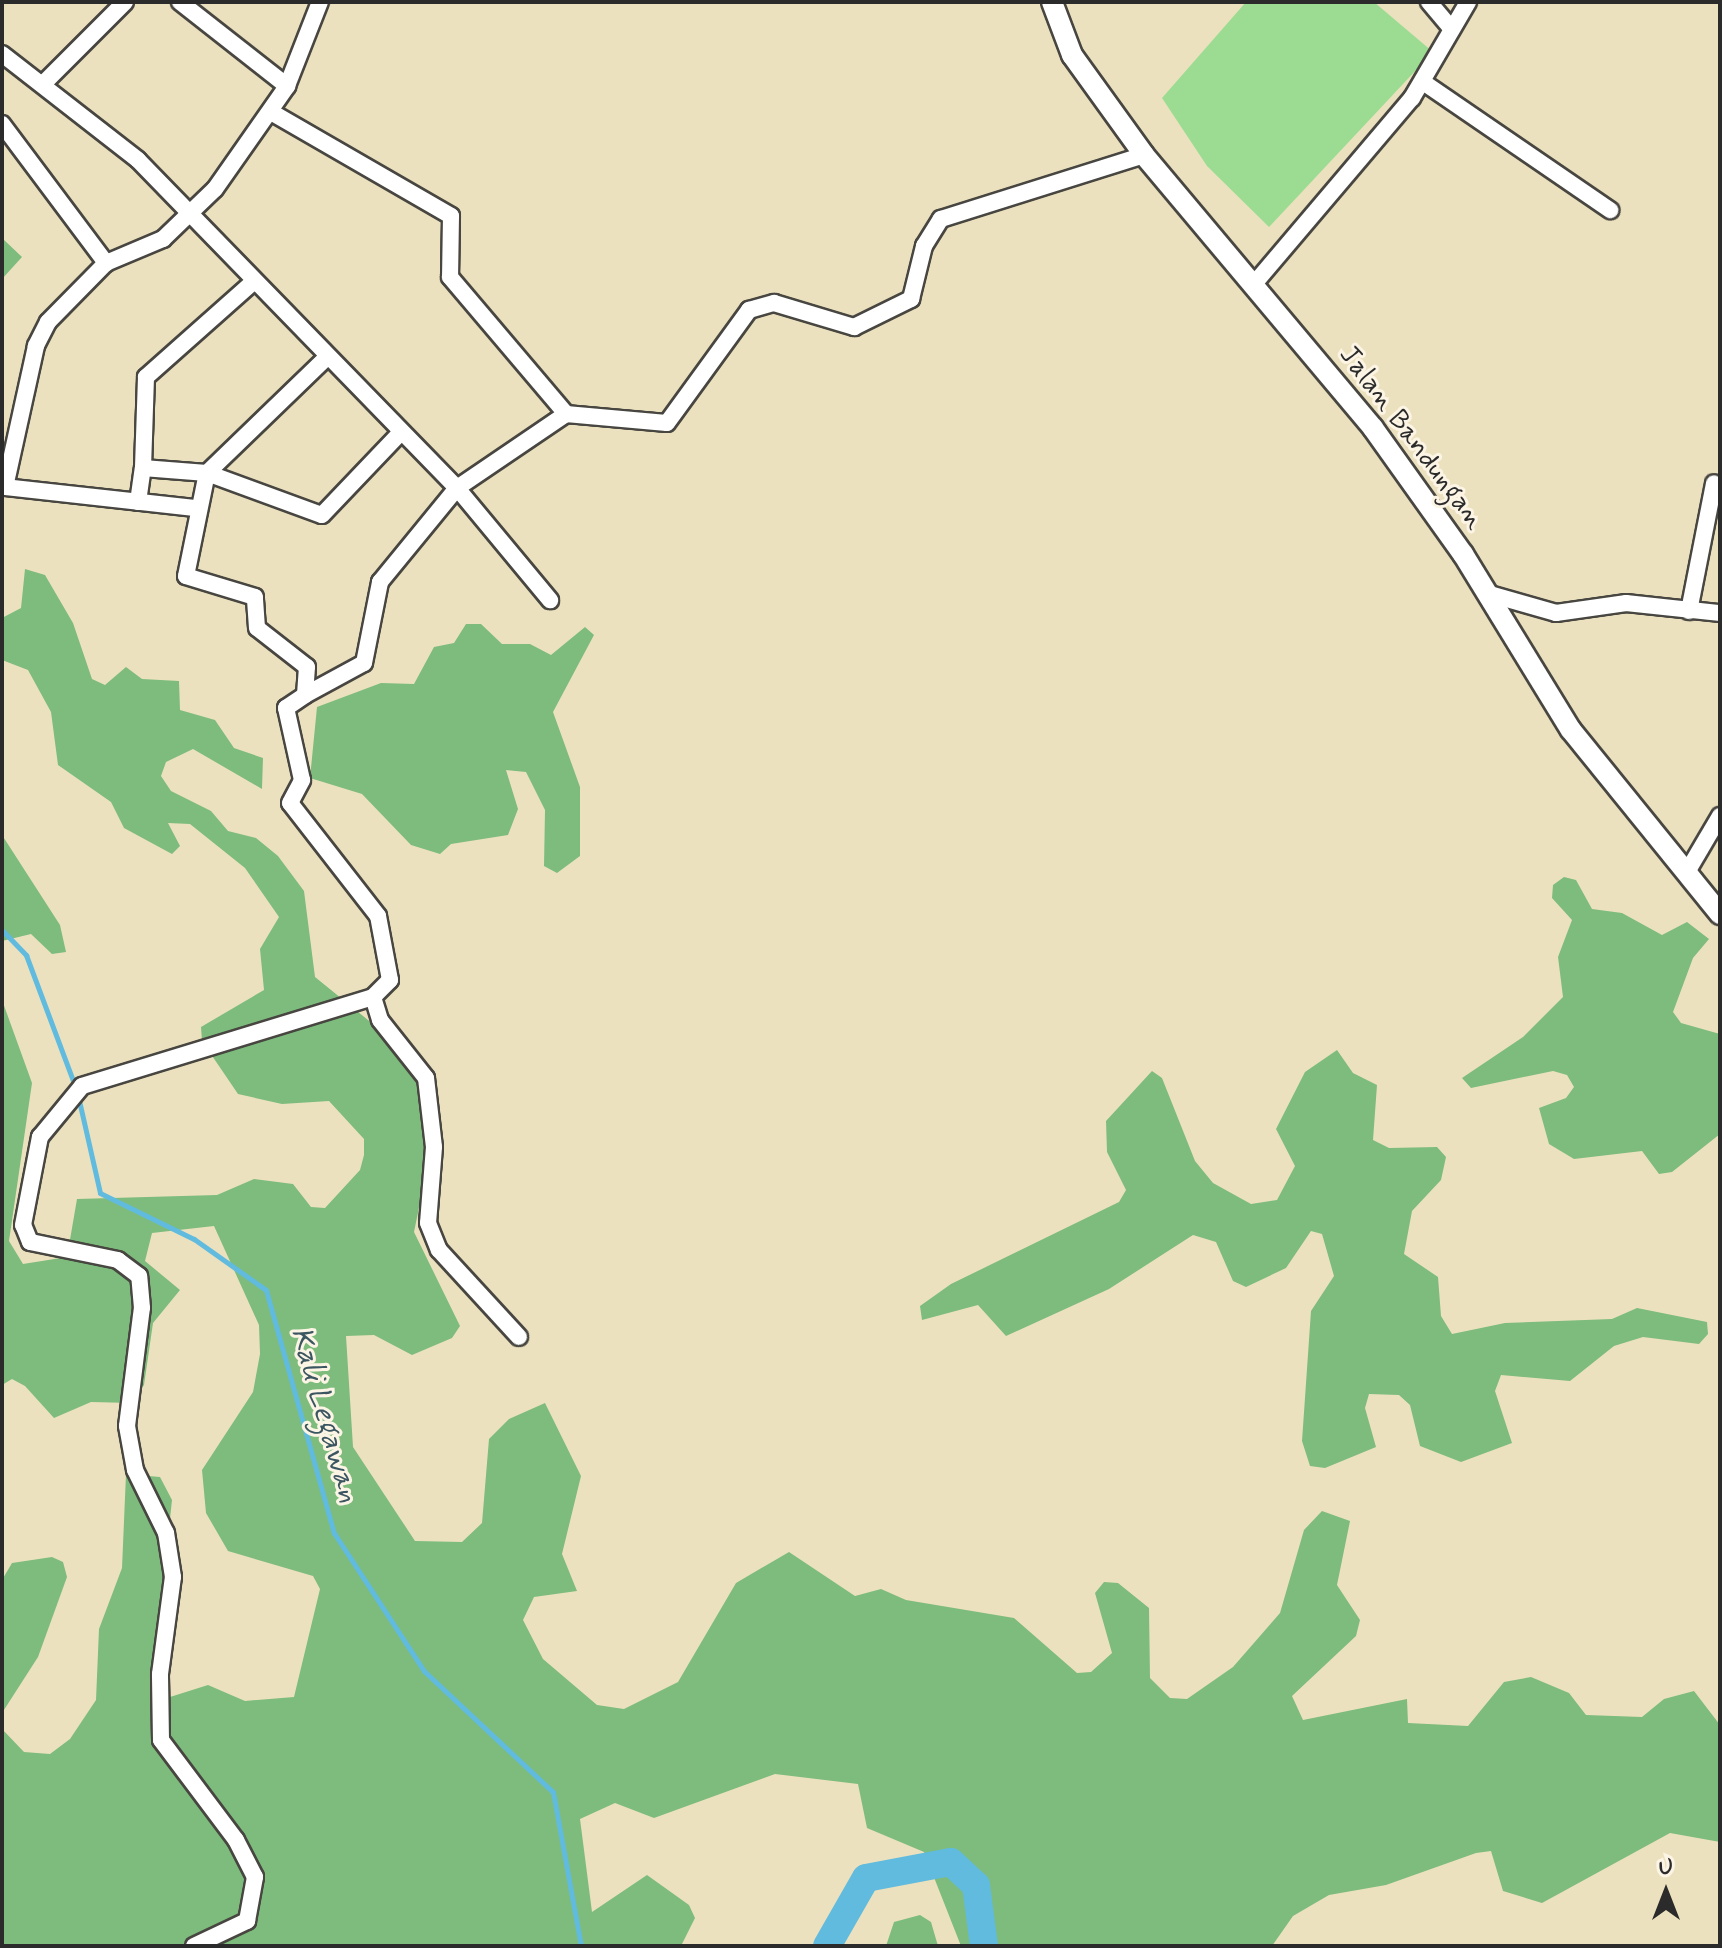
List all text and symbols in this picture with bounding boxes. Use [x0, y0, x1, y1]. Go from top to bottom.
street label: Jalan Bandungan [1332, 340, 1490, 536]
water label: Kali Legawan [282, 1323, 366, 1507]
north arrow [1626, 1852, 1706, 1932]
text: U [1659, 1854, 1673, 1882]

